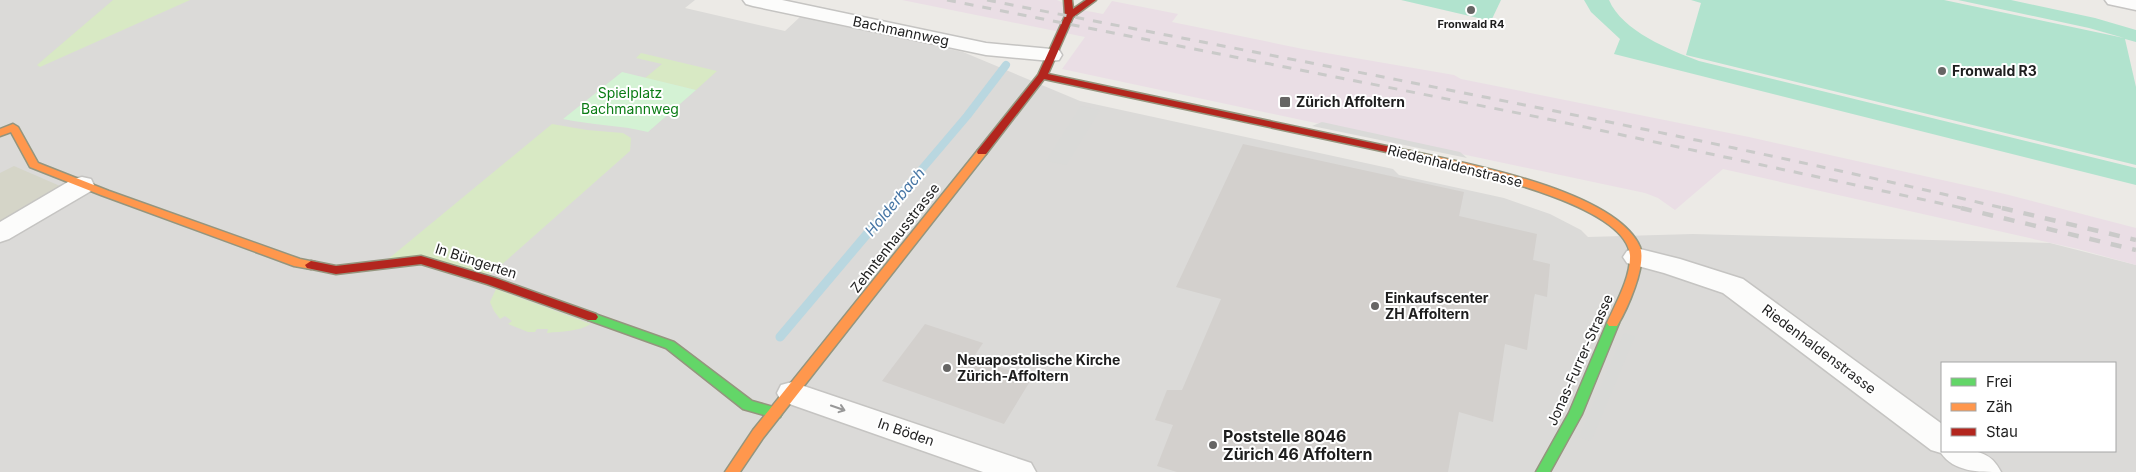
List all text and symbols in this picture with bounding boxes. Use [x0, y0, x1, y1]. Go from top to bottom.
marker: Fronwald R4 [1465, 4, 1477, 16]
street label: Bachmannweg [851, 12, 951, 49]
place label: Fronwald R4 [1438, 17, 1504, 31]
place label: Fronwald R3 [1952, 62, 2037, 79]
marker: Fronwald R3 [1936, 65, 1948, 77]
park label: Spielplatz Bachmannweg [581, 84, 679, 117]
place label: Zürich Affoltern [1296, 93, 1405, 110]
marker: Zürich Affoltern [1278, 95, 1292, 109]
street label: Riedenhaldenstrasse [1386, 141, 1524, 190]
water label: Holderbach [861, 164, 929, 240]
street label: Zehntenhausstrasse [847, 180, 943, 296]
street label: In Büngerten [433, 239, 519, 282]
place label: Einkaufscenter ZH Affoltern [1385, 289, 1489, 322]
street label: Jonas-Furrer-Strasse [1543, 292, 1616, 428]
marker: Einkaufscenter ZH Affoltern [1369, 300, 1381, 312]
street label: Riedenhaldenstrasse [1759, 300, 1880, 397]
place label: Neuapostolische Kirche Zürich-Affoltern [957, 351, 1120, 384]
marker: Neuapostolische Kirche Zürich-Affoltern [941, 362, 953, 374]
legend [1941, 362, 2116, 452]
text: Frei [1986, 372, 2012, 391]
text: Zäh [1986, 397, 2013, 416]
one-way arrow [829, 404, 845, 413]
street label: In Böden [876, 414, 937, 449]
text: Stau [1986, 422, 2018, 441]
place label: Poststelle 8046 Zürich 46 Affoltern [1223, 426, 1372, 464]
marker: Poststelle 8046 Zürich 46 Affoltern [1207, 439, 1219, 451]

